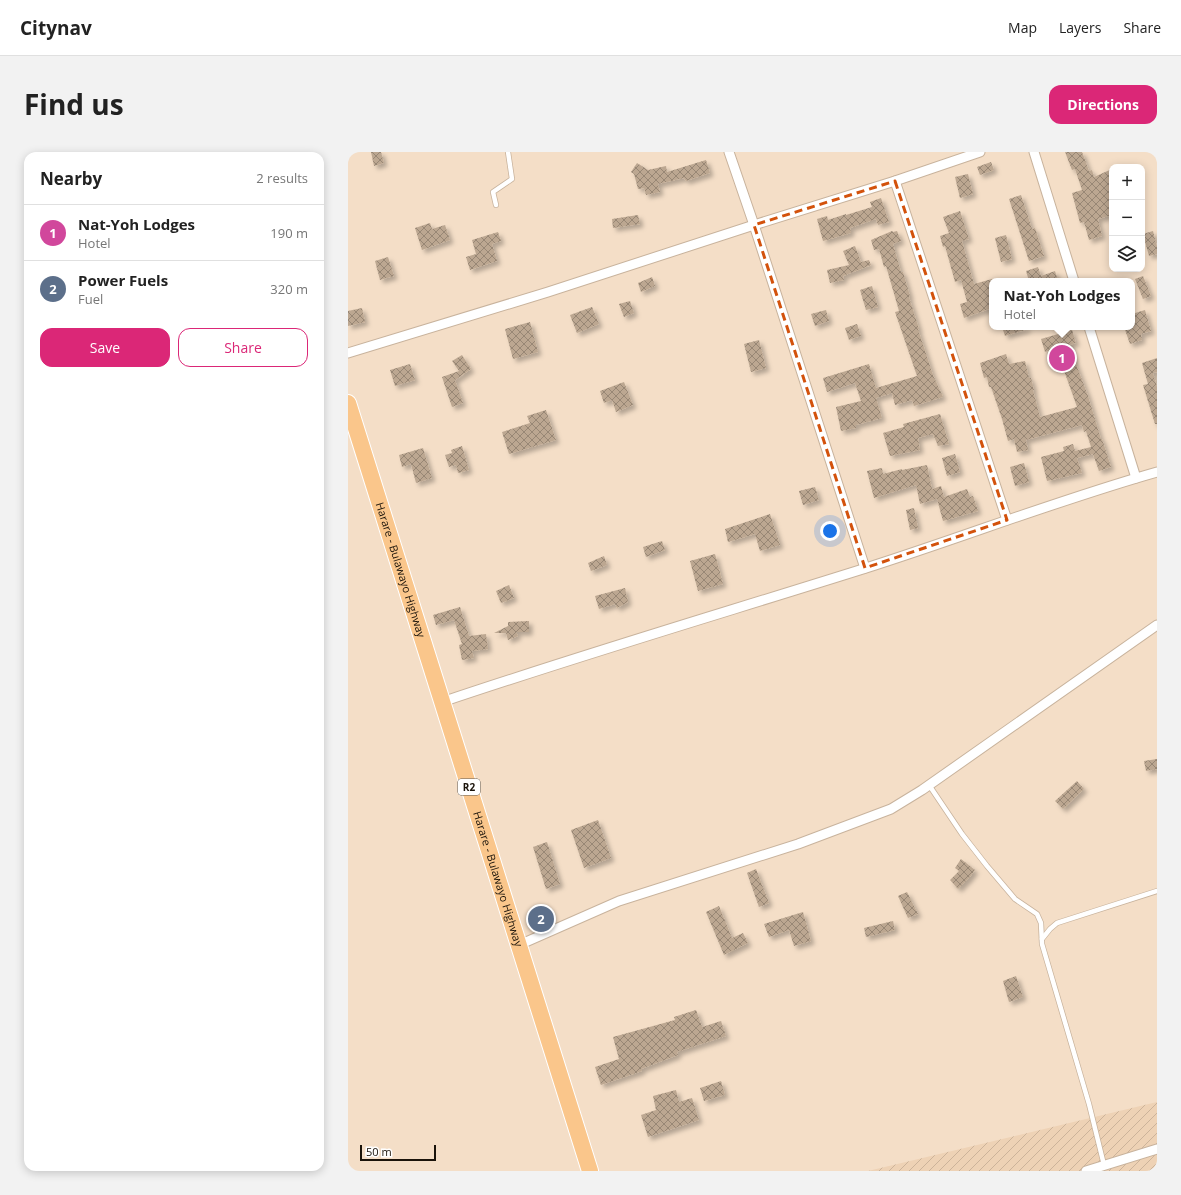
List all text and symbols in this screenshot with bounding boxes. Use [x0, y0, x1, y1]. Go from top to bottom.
text: Citynav [20, 15, 92, 41]
text: Map [1008, 18, 1037, 37]
text: Layers [1059, 18, 1101, 37]
text: Share [1123, 18, 1161, 37]
text: Find us [24, 85, 124, 123]
button: Directions [1049, 85, 1157, 124]
map controls [1109, 164, 1145, 272]
button: + [1109, 164, 1145, 200]
text: Nearby [40, 167, 102, 190]
text: 2 results [256, 169, 308, 187]
button: − [1109, 200, 1145, 236]
text: Nat-Yoh Lodges [78, 214, 195, 234]
text: 1 [49, 224, 57, 242]
text: 190 m [270, 224, 308, 242]
text: Hotel [78, 234, 111, 252]
button: layers [1109, 236, 1145, 272]
text: Power Fuels [78, 270, 168, 290]
popup [989, 278, 1135, 330]
text: 2 [49, 280, 57, 298]
text: 320 m [270, 280, 308, 298]
text: Nat-Yoh Lodges [1003, 285, 1121, 305]
text: Fuel [78, 290, 103, 308]
text: Hotel [1003, 305, 1036, 323]
button: Save [40, 328, 170, 367]
button: Share [178, 328, 308, 367]
pin: 1 [1049, 343, 1075, 373]
street label: Harare - Bulawayo Highway [373, 500, 430, 640]
your location [820, 521, 840, 541]
road number: R2 [458, 779, 480, 795]
street label: Harare - Bulawayo Highway [470, 809, 527, 949]
pin: 2 [528, 904, 554, 934]
scale bar [360, 1143, 436, 1162]
text: 50 m [366, 1144, 392, 1159]

